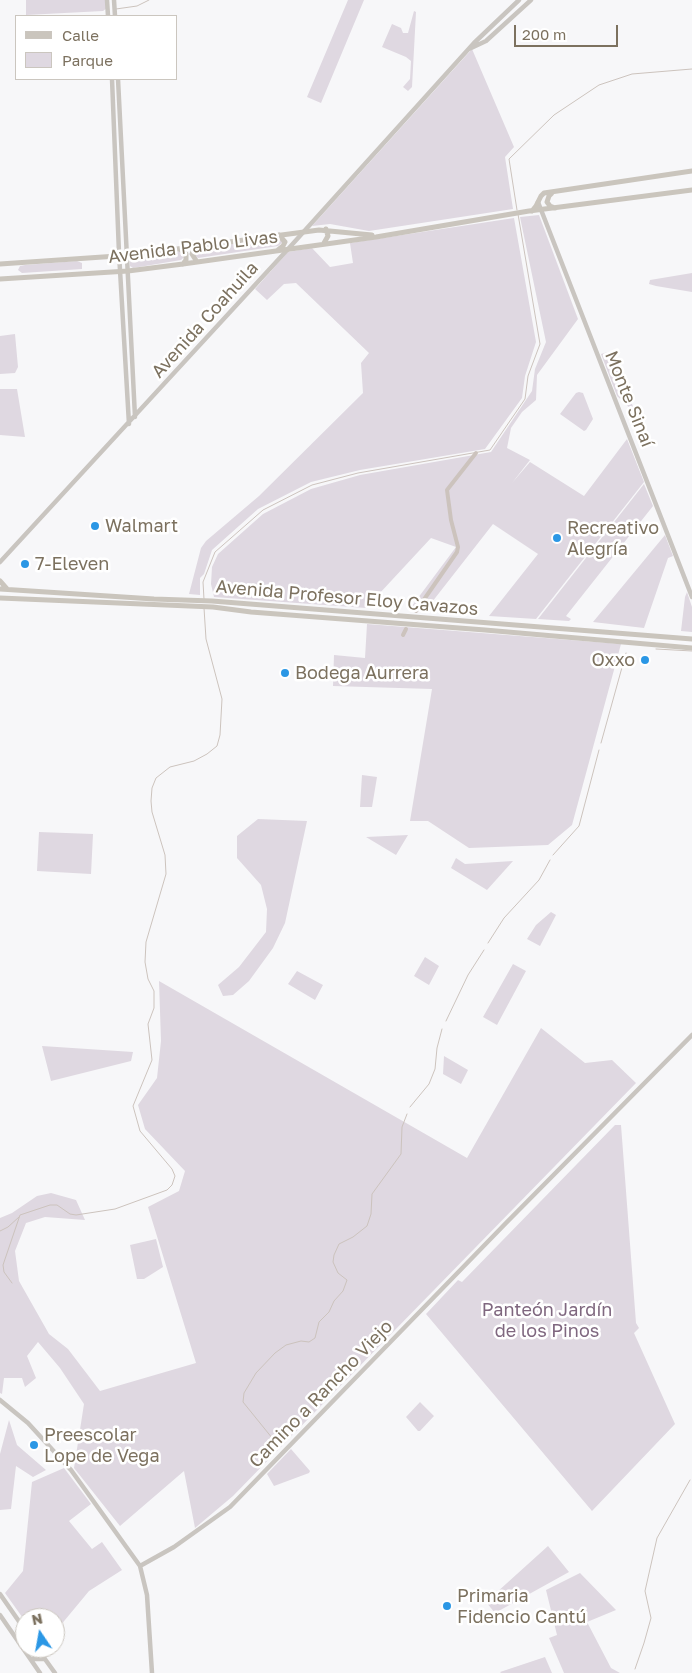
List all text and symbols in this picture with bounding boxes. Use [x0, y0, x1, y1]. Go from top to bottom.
legend [15, 15, 178, 80]
scale bar [517, 15, 621, 47]
text: 200 m [522, 25, 566, 43]
text: Calle [62, 26, 99, 44]
text: Parque [62, 51, 113, 69]
street label: Avenida Pablo Livas [107, 226, 279, 268]
street label: Avenida Coahuila [147, 258, 263, 382]
street label: Monte Sinaí [600, 348, 658, 450]
place label: Walmart [105, 515, 178, 537]
place label: Recreativo Alegría [567, 517, 659, 560]
marker: Walmart [89, 520, 101, 532]
marker: Recreativo Alegría [551, 532, 563, 544]
place label: 7-Eleven [35, 553, 109, 575]
marker: 7-Eleven [19, 558, 31, 570]
street label: Avenida Profesor Eloy Cavazos [215, 576, 479, 620]
place label: Oxxo [591, 649, 635, 671]
marker: Oxxo [639, 654, 651, 666]
place label: Bodega Aurrera [295, 662, 429, 684]
marker: Bodega Aurrera [279, 667, 291, 679]
park label: Panteón Jardín de los Pinos [482, 1299, 612, 1342]
street label: Camino a Rancho Viejo [245, 1316, 397, 1472]
place label: Preescolar Lope de Vega [44, 1424, 160, 1466]
marker: Preescolar Lope de Vega [28, 1439, 40, 1451]
place label: Primaria Fidencio Cantú [457, 1585, 586, 1628]
marker: Primaria Fidencio Cantú [441, 1600, 453, 1612]
north arrow [15, 1608, 65, 1658]
text: N [30, 1609, 44, 1628]

